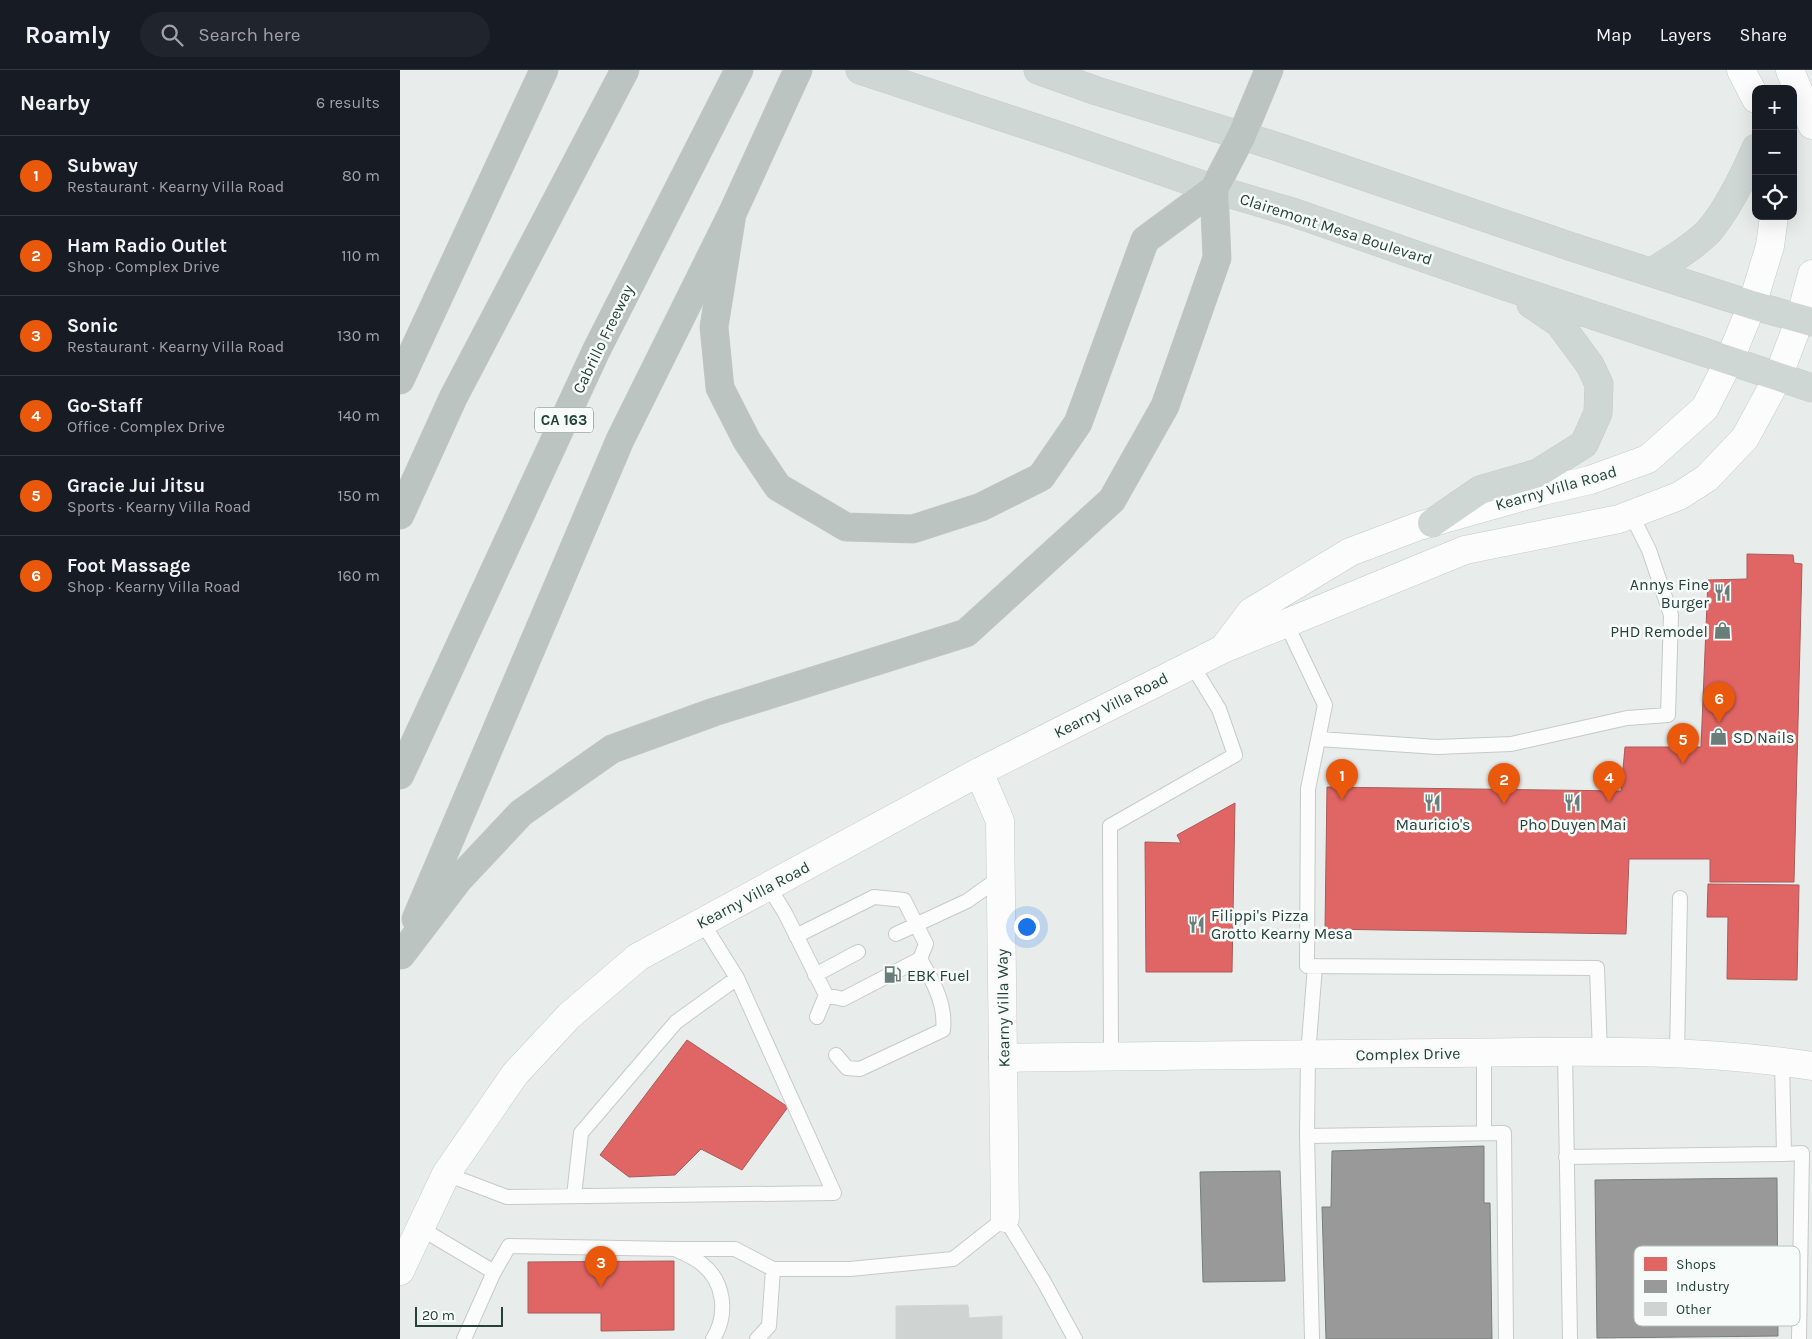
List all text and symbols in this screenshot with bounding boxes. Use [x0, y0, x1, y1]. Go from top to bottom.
search box [140, 12, 490, 57]
text: Roamly [25, 21, 110, 49]
icon: search [158, 21, 186, 49]
text: Search here [198, 24, 300, 46]
text: Map [1596, 24, 1632, 46]
text: Layers [1660, 24, 1712, 46]
text: Share [1740, 24, 1787, 46]
map controls [1752, 85, 1797, 220]
button: + [1752, 85, 1797, 130]
text: Nearby [20, 91, 90, 115]
text: 6 results [316, 93, 380, 112]
button: − [1752, 130, 1797, 175]
text: Subway [67, 155, 138, 177]
text: 1 [33, 166, 39, 185]
text: 80 m [342, 166, 380, 185]
button: locate [1752, 175, 1797, 220]
text: Restaurant · Kearny Villa Road [67, 177, 284, 196]
street label: Clairemont Mesa Boulevard [1237, 189, 1435, 269]
text: Ham Radio Outlet [67, 235, 227, 257]
text: 2 [31, 246, 41, 265]
text: 110 m [341, 246, 380, 265]
text: Shop · Complex Drive [67, 257, 220, 276]
street label: Cabrillo Freeway [568, 281, 638, 396]
text: Sonic [67, 315, 118, 337]
text: 3 [31, 326, 41, 345]
text: 130 m [337, 326, 380, 345]
text: Restaurant · Kearny Villa Road [67, 337, 284, 356]
text: Go-Staff [67, 395, 142, 417]
text: 4 [31, 406, 41, 425]
text: 140 m [338, 406, 380, 425]
road number: CA 163 [535, 408, 593, 432]
text: Office · Complex Drive [67, 417, 225, 436]
street label: Kearny Villa Road [1493, 462, 1619, 514]
text: Gracie Jui Jitsu [67, 475, 205, 497]
text: 5 [31, 486, 41, 505]
text: 150 m [337, 486, 380, 505]
text: Sports · Kearny Villa Road [67, 497, 251, 516]
text: Foot Massage [67, 555, 191, 577]
text: 6 [31, 566, 41, 585]
text: 160 m [337, 566, 380, 585]
place label: Annys Fine Burger [1630, 575, 1709, 612]
text: Shop · Kearny Villa Road [67, 577, 240, 596]
restaurant icon: Annys Fine Burger [1713, 583, 1733, 603]
shop icon: PHD Remodel [1712, 621, 1732, 641]
place label: PHD Remodel [1610, 622, 1708, 641]
street label: Kearny Villa Road [1051, 668, 1171, 742]
pin: 6 [1703, 682, 1735, 723]
pin: 5 [1667, 723, 1699, 764]
shop icon: SD Nails [1709, 727, 1729, 747]
place label: SD Nails [1733, 728, 1794, 747]
pin: 1 [1326, 759, 1358, 800]
pin: 4 [1593, 761, 1625, 802]
pin: 2 [1488, 763, 1520, 804]
restaurant icon: Pho Duyen Mai [1563, 792, 1583, 812]
restaurant icon: Mauricio's [1423, 793, 1443, 813]
place label: Mauricio's [1396, 815, 1470, 834]
place label: Pho Duyen Mai [1519, 815, 1627, 834]
street label: Kearny Villa Road [693, 857, 813, 933]
place label: Filippi's Pizza Grotto Kearny Mesa [1211, 906, 1353, 943]
your location [1014, 914, 1040, 940]
restaurant icon: Filippi's Pizza Grotto Kearny Mesa [1187, 914, 1207, 934]
street label: Kearny Villa Way [992, 948, 1014, 1068]
fuel station icon: EBK Fuel [883, 965, 903, 985]
place label: EBK Fuel [907, 966, 970, 985]
street label: Complex Drive [1355, 1044, 1461, 1064]
pin: 3 [585, 1246, 617, 1287]
legend [1634, 1246, 1800, 1326]
text: Shops [1676, 1256, 1716, 1273]
text: Industry [1676, 1278, 1730, 1295]
text: Other [1676, 1301, 1712, 1318]
scale bar [415, 1304, 502, 1327]
text: 20 m [422, 1307, 455, 1324]

